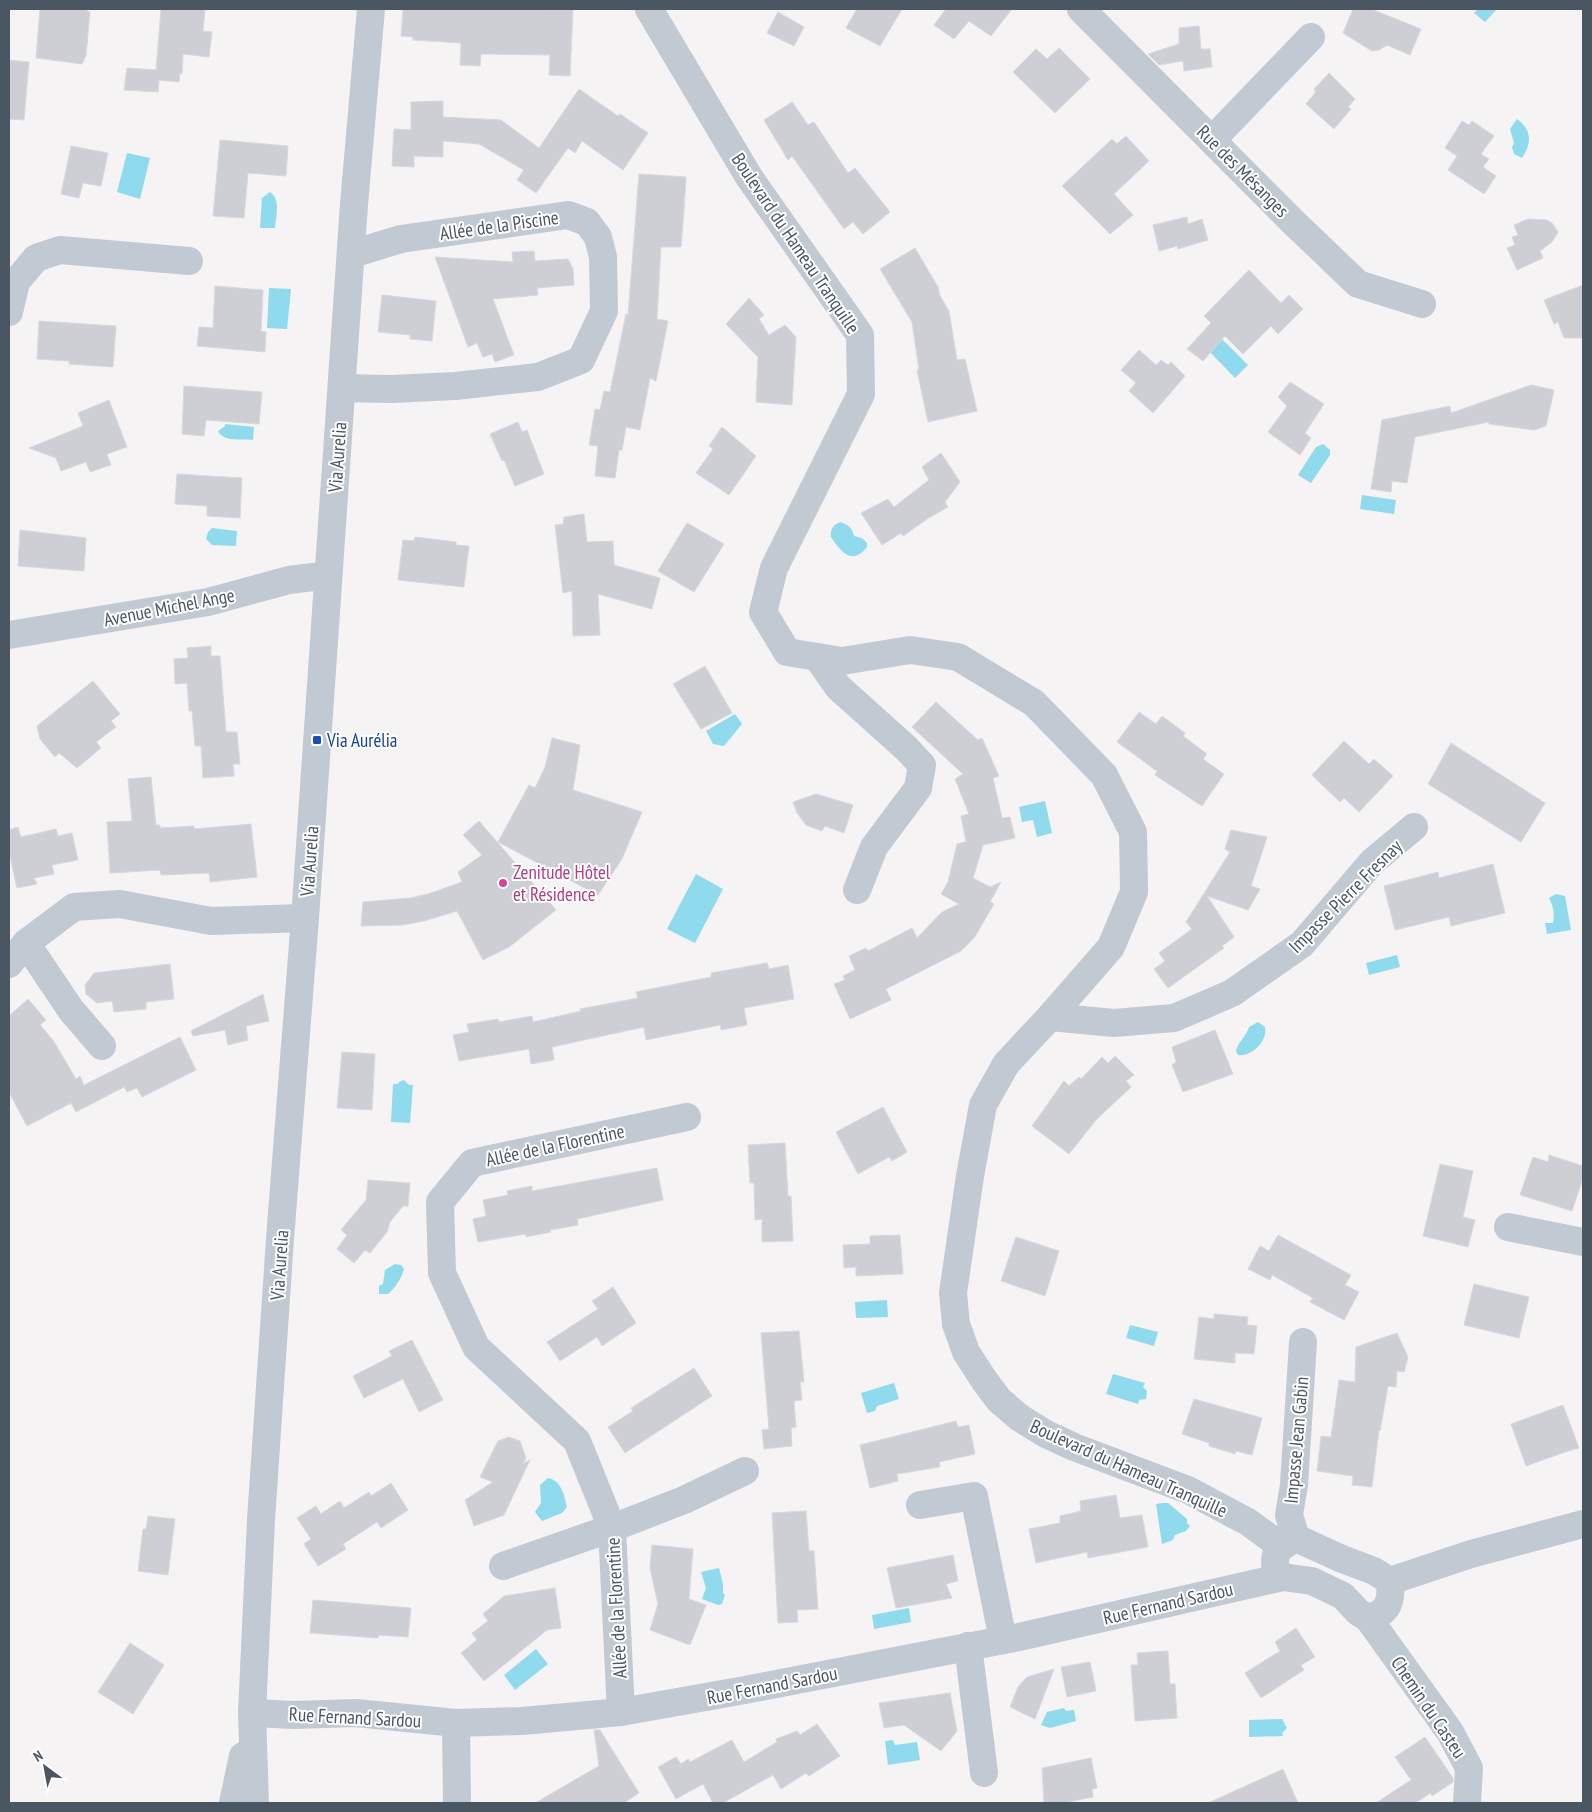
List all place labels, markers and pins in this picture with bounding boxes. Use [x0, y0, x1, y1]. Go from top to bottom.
place label: Via Aurélia [326, 728, 397, 752]
marker: Via Aurélia [311, 734, 323, 746]
place label: Zenitude Hôtel et Résidence [513, 860, 611, 906]
marker: Zenitude Hôtel et Résidence [497, 877, 509, 889]

